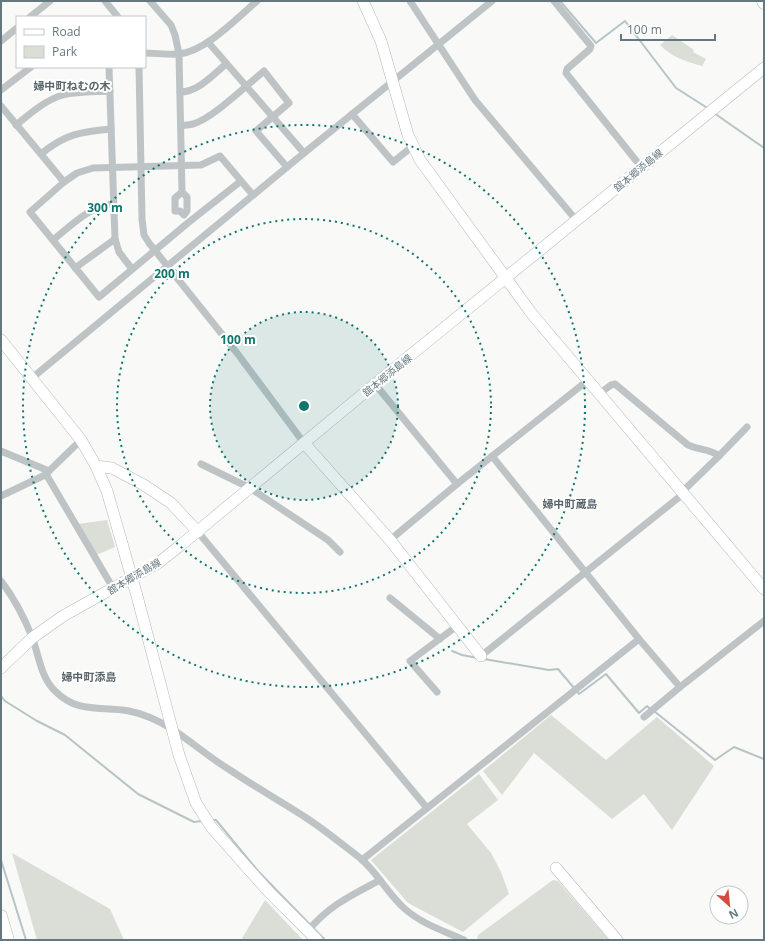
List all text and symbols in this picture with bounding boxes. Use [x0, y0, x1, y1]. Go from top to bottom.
legend [16, 16, 146, 68]
scale bar [621, 16, 715, 42]
text: 100 m [627, 21, 662, 38]
text: Road [52, 23, 81, 40]
text: Park [52, 43, 78, 60]
district label: 婦中町ねむの木 [34, 78, 111, 93]
street label: 舘本郷添島線 [611, 145, 665, 195]
text: 300 m [87, 199, 123, 216]
text: 200 m [154, 265, 190, 282]
text: 100 m [220, 331, 256, 348]
street label: 舘本郷添島線 [359, 351, 415, 399]
centre of rings [297, 399, 311, 413]
district label: 婦中町蔵島 [543, 496, 598, 511]
street label: 舘本郷添島線 [105, 555, 163, 597]
district label: 婦中町添島 [62, 669, 117, 684]
north arrow [709, 885, 749, 925]
text: N [726, 906, 741, 923]

